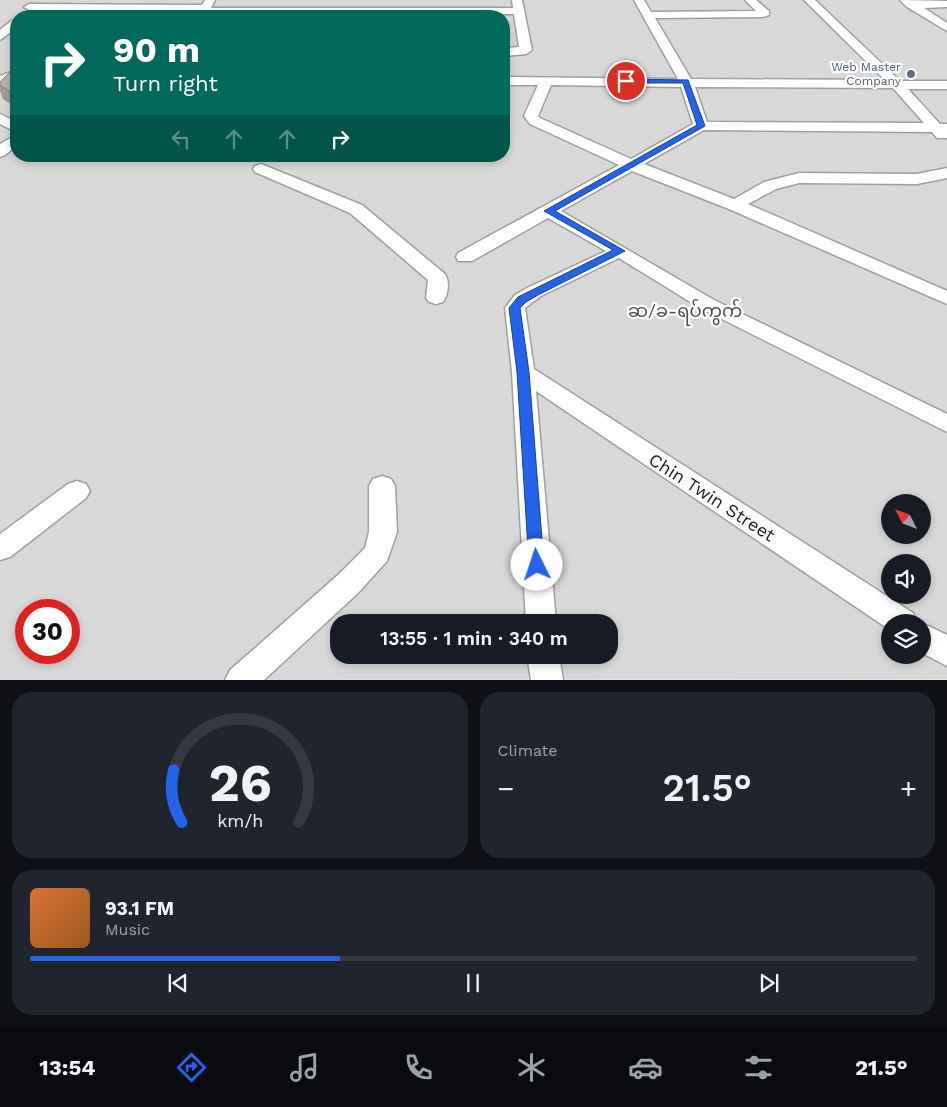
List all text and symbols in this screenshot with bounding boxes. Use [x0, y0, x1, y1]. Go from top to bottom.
text: 90 m [113, 29, 200, 71]
icon: right [30, 30, 95, 95]
pin [605, 60, 647, 102]
place label: Web Master Company [831, 60, 902, 88]
icon: arrive [612, 67, 640, 95]
marker: Web Master Company [905, 68, 917, 80]
text: Turn right [113, 71, 218, 96]
icon: left [167, 125, 195, 153]
icon: ahead [220, 125, 248, 153]
icon: ahead [273, 125, 301, 153]
icon: right [326, 125, 354, 153]
district label: ဆ/ခ-ရပ်ကွက် [628, 298, 742, 326]
street label: Chin Twin Street [645, 448, 779, 546]
north arrow [881, 494, 931, 544]
map controls [881, 494, 931, 664]
position arrow [510, 538, 562, 590]
button: sound [881, 554, 931, 604]
speed limit sign: 30 [15, 599, 80, 664]
button: layers [881, 614, 931, 664]
text: 13:55 · 1 min · 340 m [380, 627, 568, 650]
text: Climate [498, 741, 558, 760]
text: 26 [208, 753, 271, 814]
text: 21.5° [663, 766, 752, 810]
text: − [498, 772, 514, 805]
text: + [900, 772, 917, 805]
text: km/h [217, 810, 263, 831]
text: 93.1 FM [105, 897, 174, 920]
text: Music [105, 920, 150, 939]
icon: previous [164, 969, 192, 997]
icon: pause [459, 969, 487, 997]
icon: next [755, 969, 783, 997]
icon: directions [174, 1050, 209, 1085]
icon: music [287, 1050, 322, 1085]
icon: phone [401, 1050, 436, 1085]
icon: climate [514, 1050, 549, 1085]
icon: car [628, 1050, 663, 1085]
icon: filters [741, 1050, 776, 1085]
text: 13:54 [39, 1055, 95, 1080]
text: 21.5° [855, 1055, 908, 1080]

